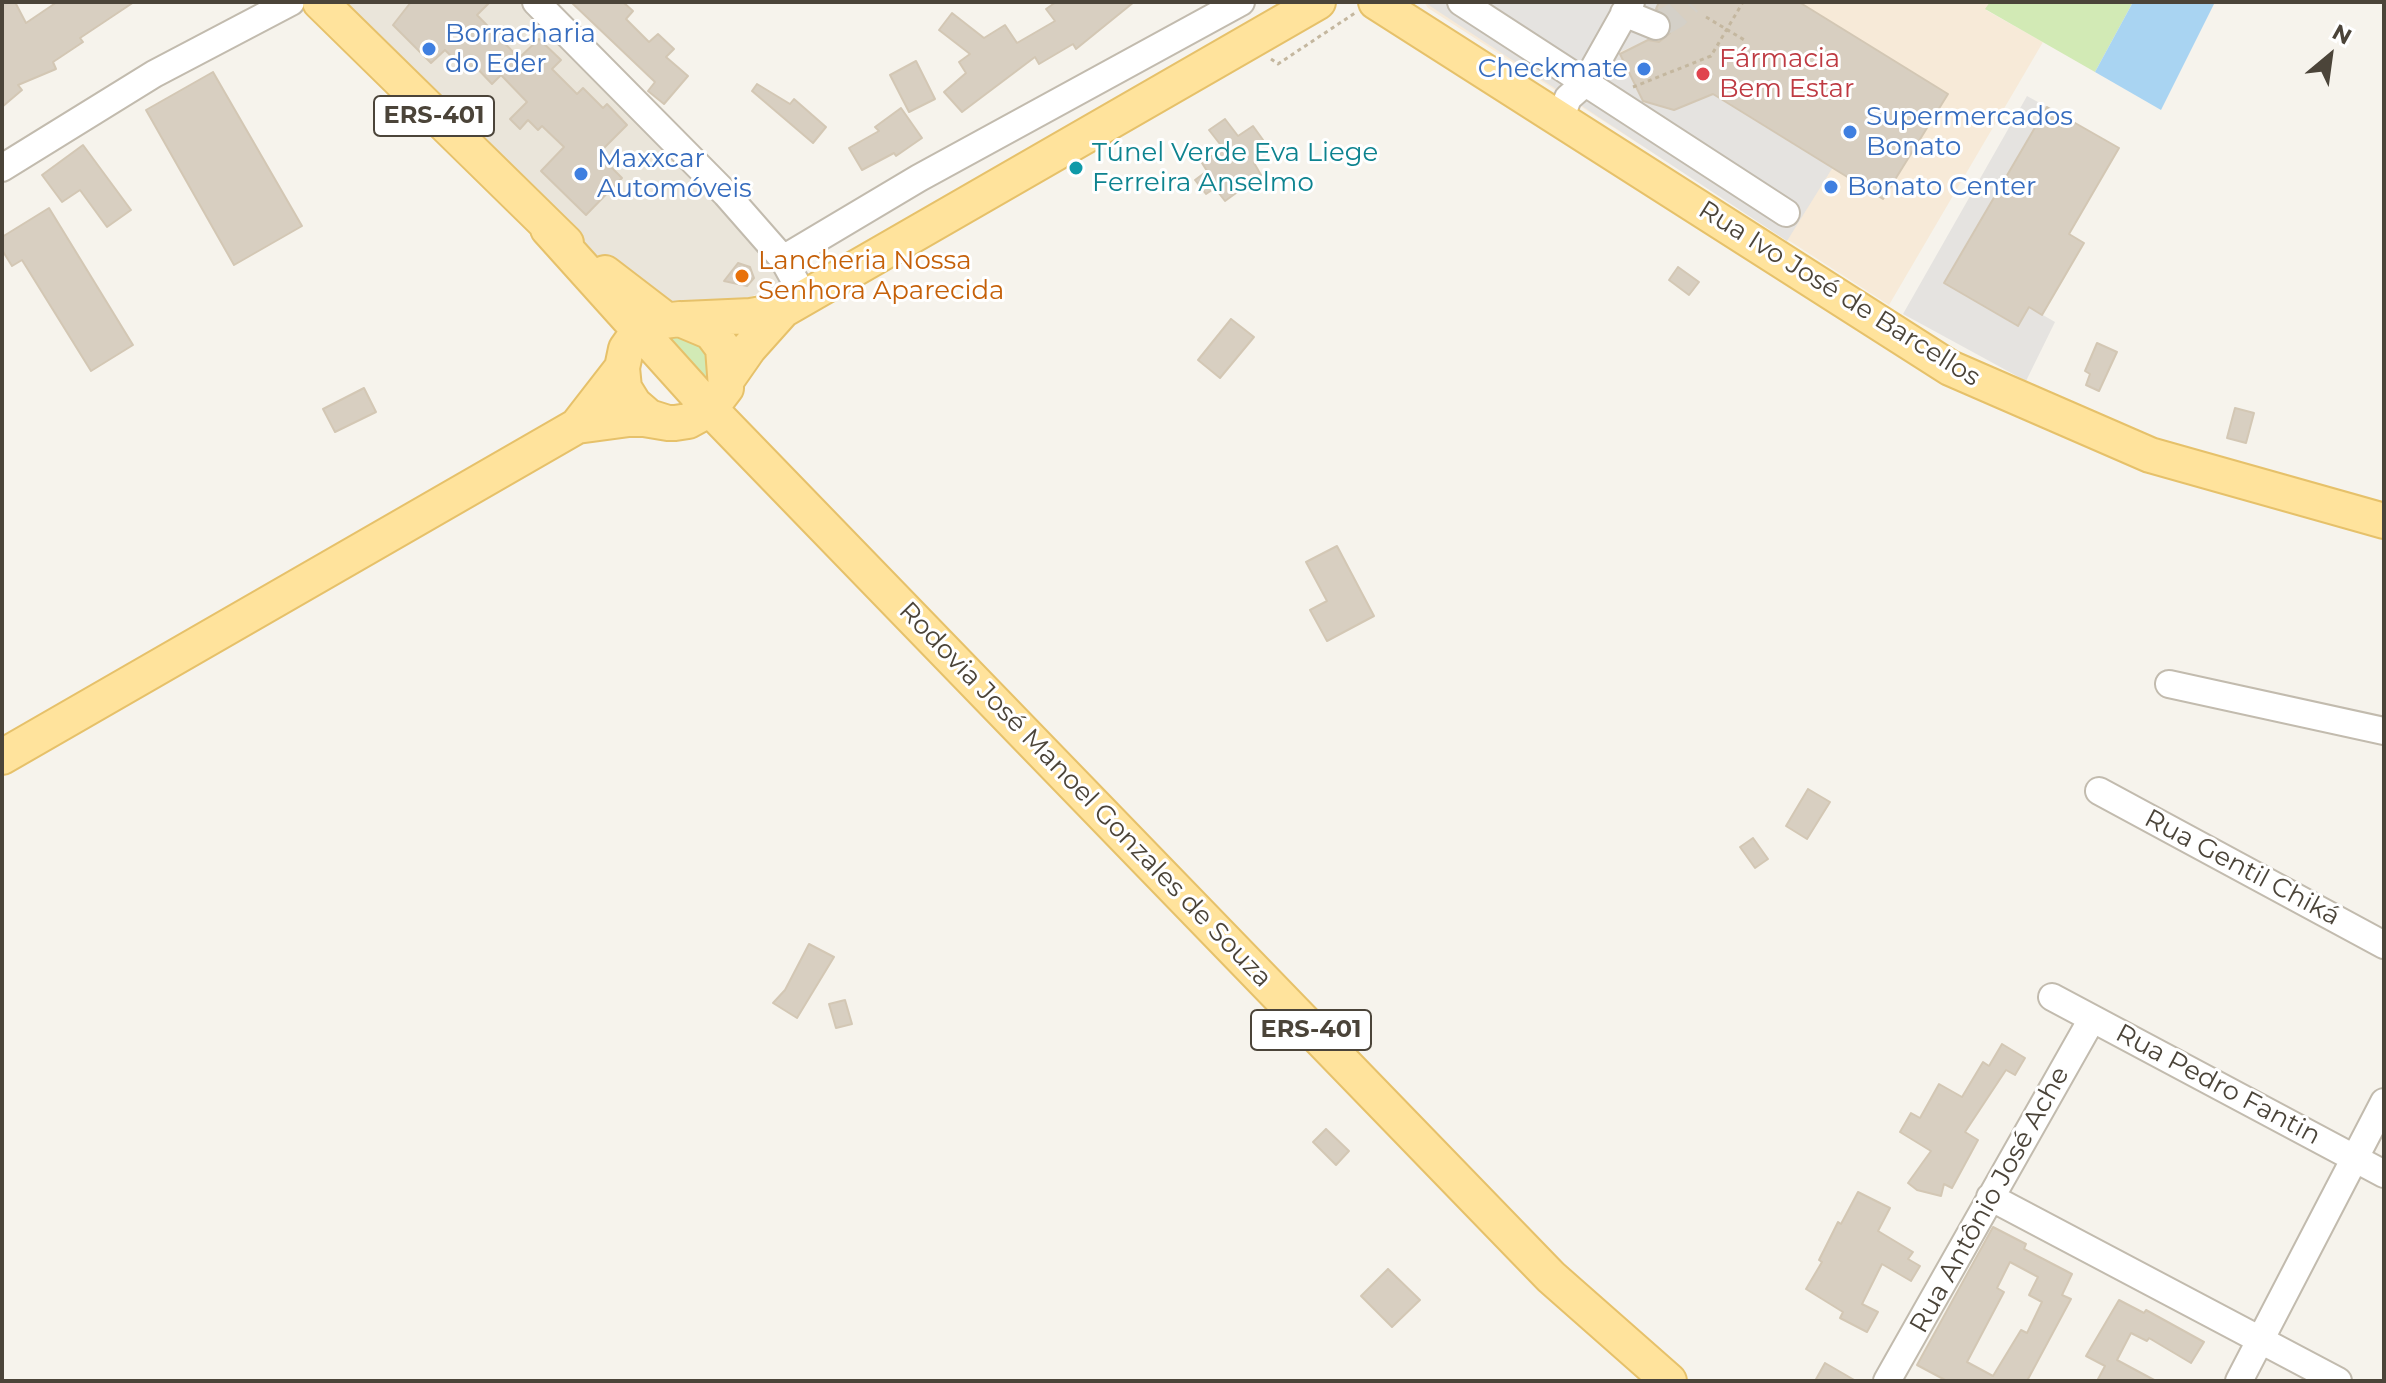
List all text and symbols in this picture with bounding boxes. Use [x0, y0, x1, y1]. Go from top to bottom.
north arrow [2290, 16, 2370, 96]
place label: Borracharia do Eder [445, 18, 596, 80]
text: N [2328, 18, 2356, 51]
marker: Borracharia do Eder [420, 40, 438, 58]
place label: Fármacia Bem Estar [1719, 43, 1854, 104]
place label: Checkmate [1478, 53, 1628, 85]
marker: Checkmate [1635, 60, 1653, 78]
marker: Fármacia Bem Estar [1694, 65, 1712, 83]
road number: ERS-401 [374, 96, 494, 136]
place label: Supermercados Bonato [1866, 101, 2073, 162]
marker: Supermercados Bonato [1841, 123, 1859, 141]
place label: Túnel Verde Eva Liege Ferreira Anselmo [1092, 137, 1378, 198]
place label: Maxxcar Automóveis [597, 143, 752, 204]
marker: Túnel Verde Eva Liege Ferreira Anselmo [1067, 159, 1085, 177]
marker: Maxxcar Automóveis [572, 165, 590, 183]
place label: Bonato Center [1847, 171, 2036, 203]
marker: Bonato Center [1822, 178, 1840, 196]
street label: Rua Ivo José de Barcellos [1693, 194, 1985, 394]
place label: Lancheria Nossa Senhora Aparecida [758, 245, 1004, 306]
marker: Lancheria Nossa Senhora Aparecida [733, 267, 751, 285]
street label: Rodovia José Manoel Gonzales de Souza [892, 596, 1278, 994]
street label: Rua Gentil Chiká [2139, 803, 2345, 933]
road number: ERS-401 [1251, 1010, 1371, 1050]
street label: Rua Pedro Fantin [2110, 1018, 2326, 1152]
street label: Rua Antônio José Ache [1904, 1061, 2076, 1339]

